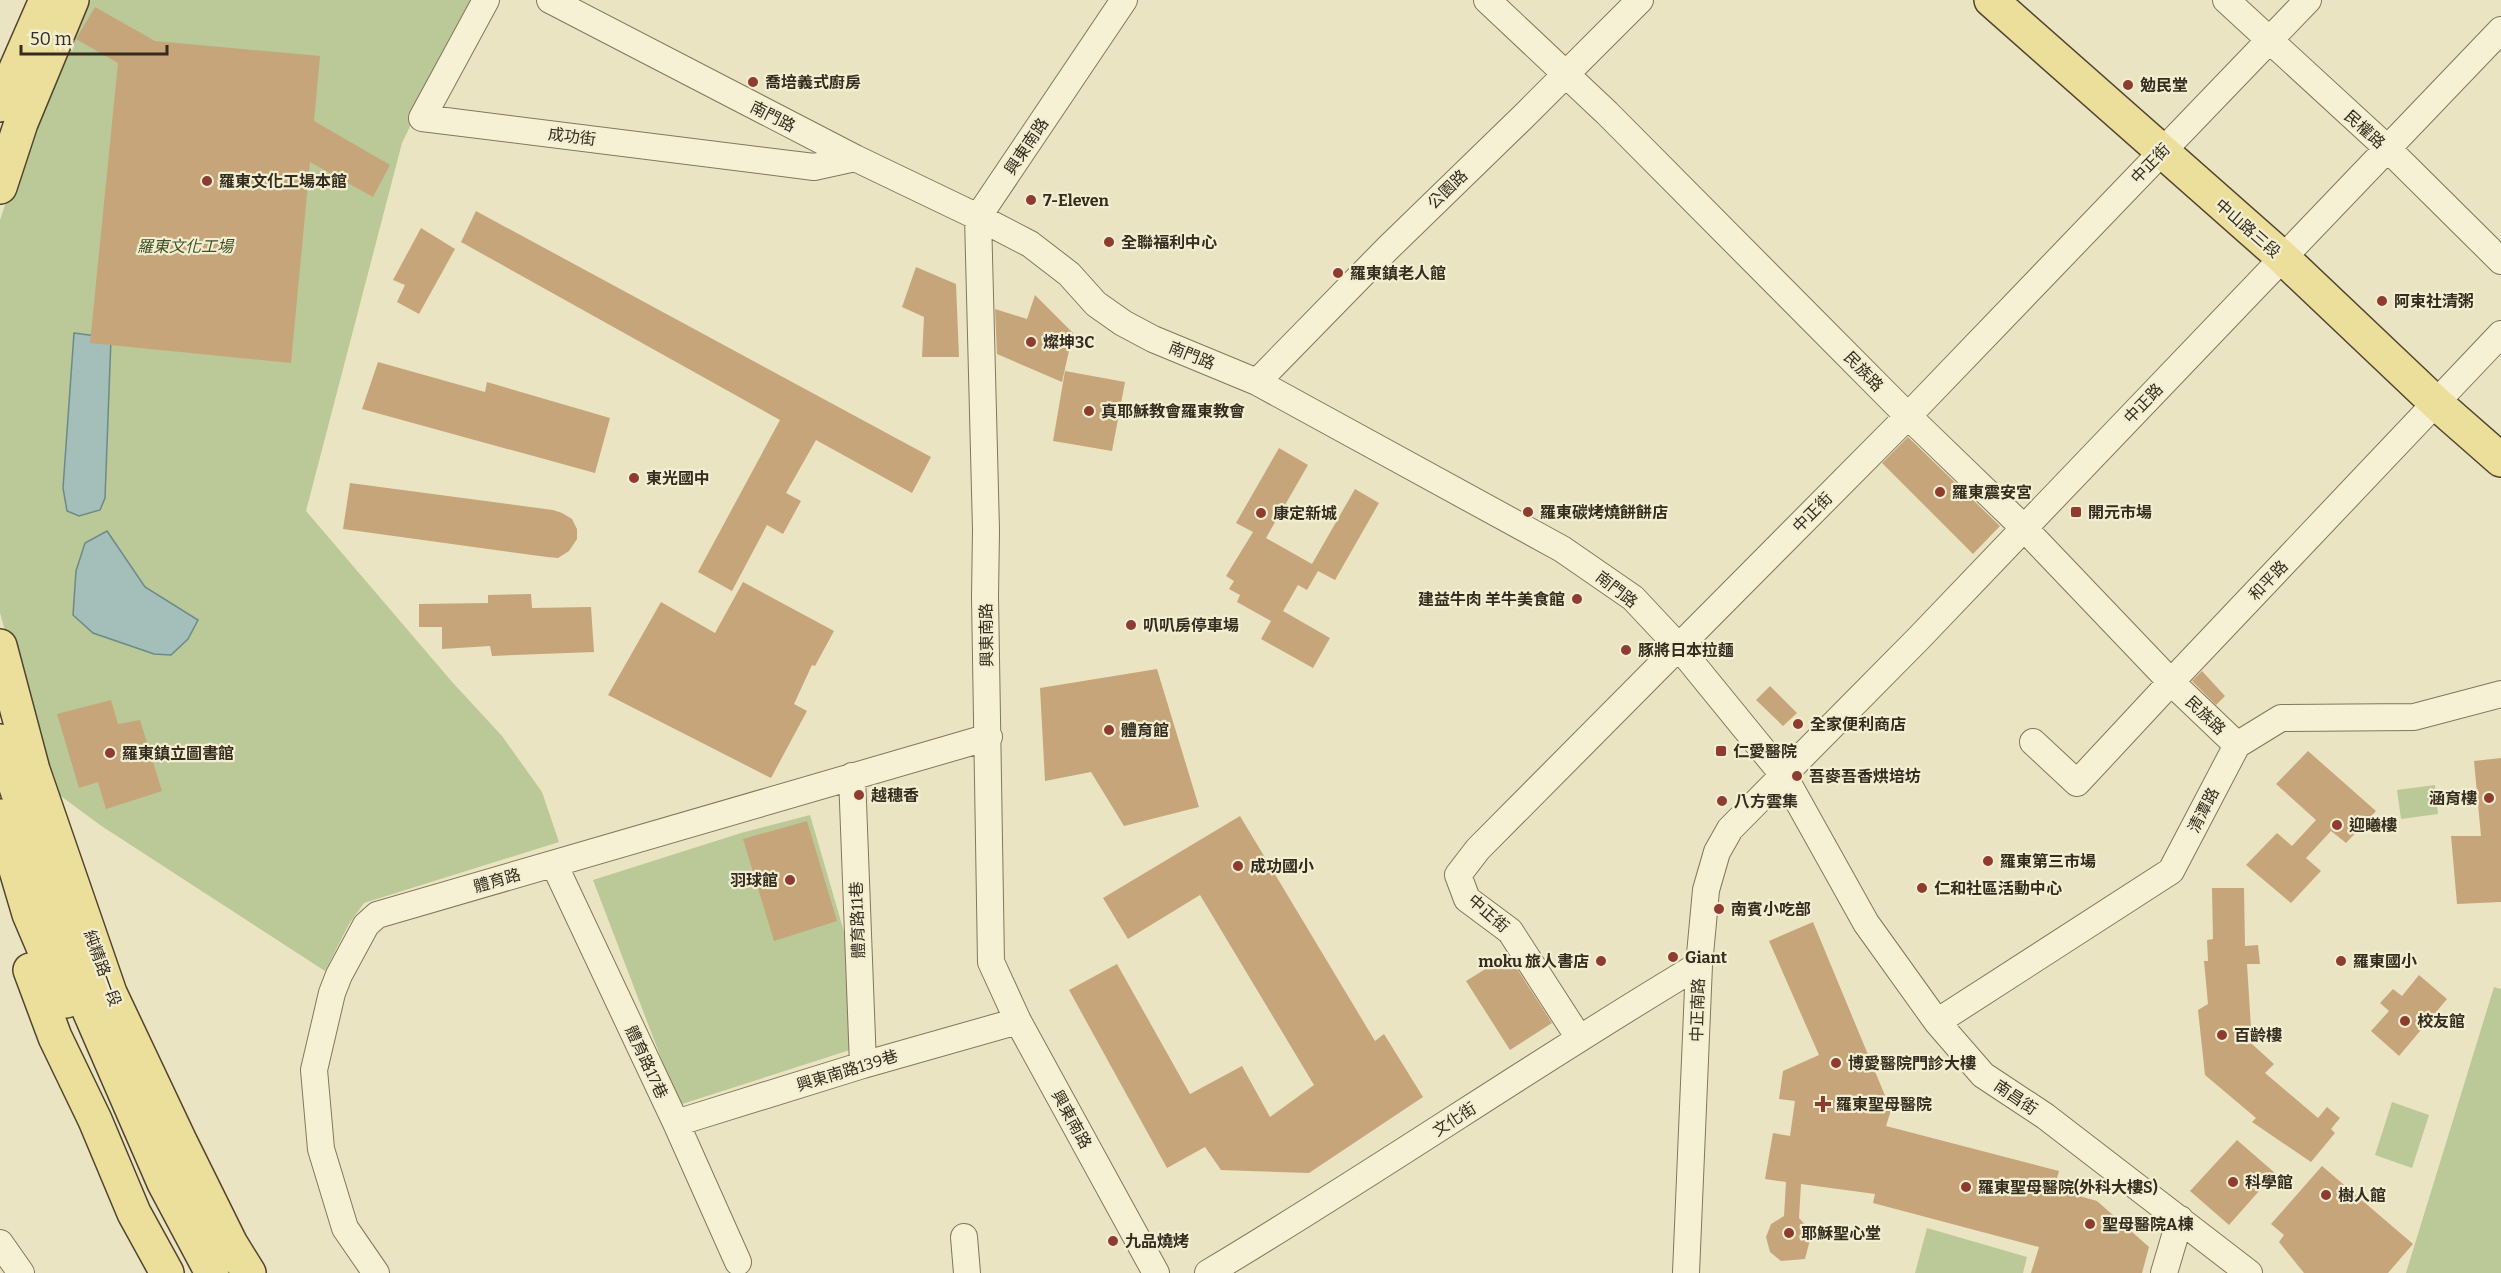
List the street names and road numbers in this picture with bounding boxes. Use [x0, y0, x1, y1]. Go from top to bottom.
street label: 南門路 [747, 97, 798, 136]
street label: 民權路 [2340, 106, 2389, 152]
street label: 興東南路 [1001, 114, 1052, 178]
street label: 成功街 [547, 124, 597, 149]
street label: 中正街 [2127, 139, 2174, 187]
street label: 公園路 [1423, 166, 1471, 213]
street label: 中山路三段 [2211, 195, 2284, 262]
street label: 南門路 [1166, 338, 1218, 373]
street label: 民族路 [1840, 347, 1887, 395]
street label: 中正路 [2120, 379, 2167, 427]
street label: 中正街 [1789, 489, 1836, 536]
street label: 和平路 [2245, 556, 2292, 604]
street label: 南門路 [1592, 567, 1641, 612]
street label: 興東南路 [976, 603, 997, 667]
street label: 民族路 [2182, 692, 2230, 739]
street label: 清潭路 [2184, 785, 2223, 836]
street label: 體育路 [471, 865, 523, 896]
street label: 體育路11巷 [847, 881, 868, 959]
street label: 中正街 [1464, 890, 1513, 936]
street label: 純精路一段 [80, 927, 125, 1009]
street label: 中正南路 [1687, 978, 1708, 1042]
street label: 體育路17巷 [621, 1023, 672, 1102]
street label: 興東南路139巷 [794, 1046, 900, 1095]
street label: 南昌街 [1991, 1076, 2041, 1119]
street label: 興東南路 [1048, 1087, 1095, 1152]
street label: 文化街 [1429, 1098, 1480, 1140]

